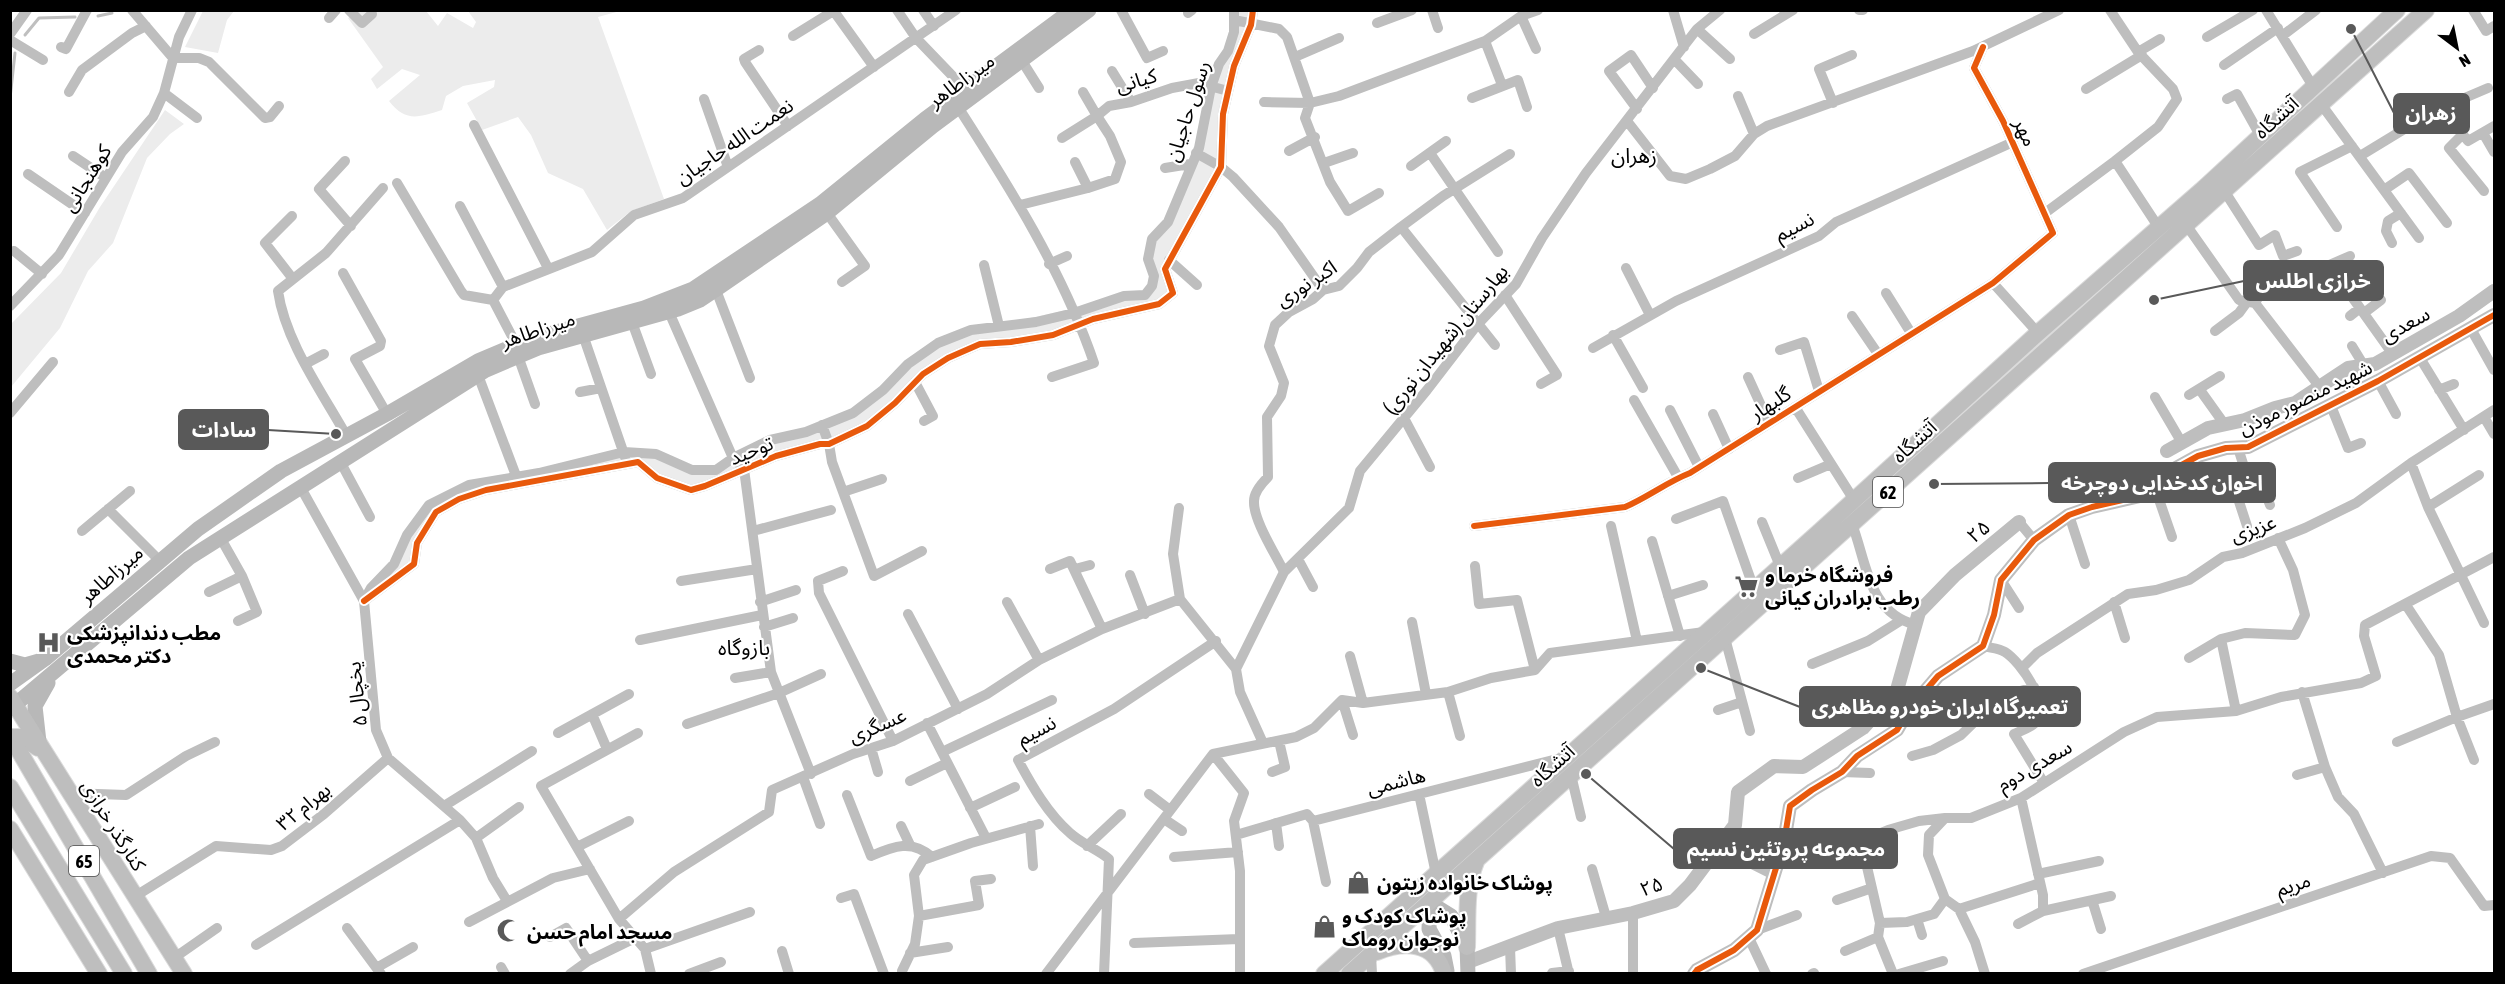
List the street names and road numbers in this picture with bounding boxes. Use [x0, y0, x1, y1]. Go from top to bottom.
street label: میرزاطاهر [923, 48, 999, 113]
street label: رسول حاجیان [1160, 58, 1215, 165]
street label: کیانی [1113, 63, 1160, 98]
street label: آتشگاه [2249, 90, 2304, 143]
street label: نعمت الله حاجیان [671, 93, 798, 190]
street label: مهر [2008, 113, 2042, 150]
street label: کوهنجانی [56, 140, 117, 216]
street label: نسیم [1770, 206, 1819, 249]
street label: اکبر نوری [1271, 255, 1341, 312]
street label: بهارستان (شهیدان نوری) [1378, 260, 1513, 419]
street label: سعدی [2377, 301, 2434, 348]
street label: میرزاطاهر [497, 306, 578, 353]
street label: شهید منصور موذن [2234, 355, 2376, 440]
street label: گلبهار [1744, 381, 1796, 426]
street label: آتشگاه [1887, 414, 1942, 467]
street label: توحید [726, 431, 777, 470]
road number: 62 [1873, 477, 1903, 507]
street label: عزیزی [2227, 510, 2279, 547]
street label: ۲۵ [1962, 515, 1994, 547]
street label: میرزاطاهر [74, 540, 148, 609]
street label: یخچال ۵ [341, 660, 373, 728]
street label: عسگری [845, 703, 910, 748]
street label: نسیم [1012, 710, 1061, 753]
street label: سعدی دوم [1992, 734, 2078, 799]
street label: آتشگاه [1525, 738, 1580, 791]
street label: هاشمی [1364, 763, 1428, 800]
street label: کنارگذر خرازی [76, 775, 151, 876]
street label: بهرام ۳۲ [271, 777, 337, 838]
road number: 65 [69, 846, 99, 876]
street label: مریم [2273, 868, 2314, 904]
street label: ۲۵ [1636, 871, 1666, 901]

